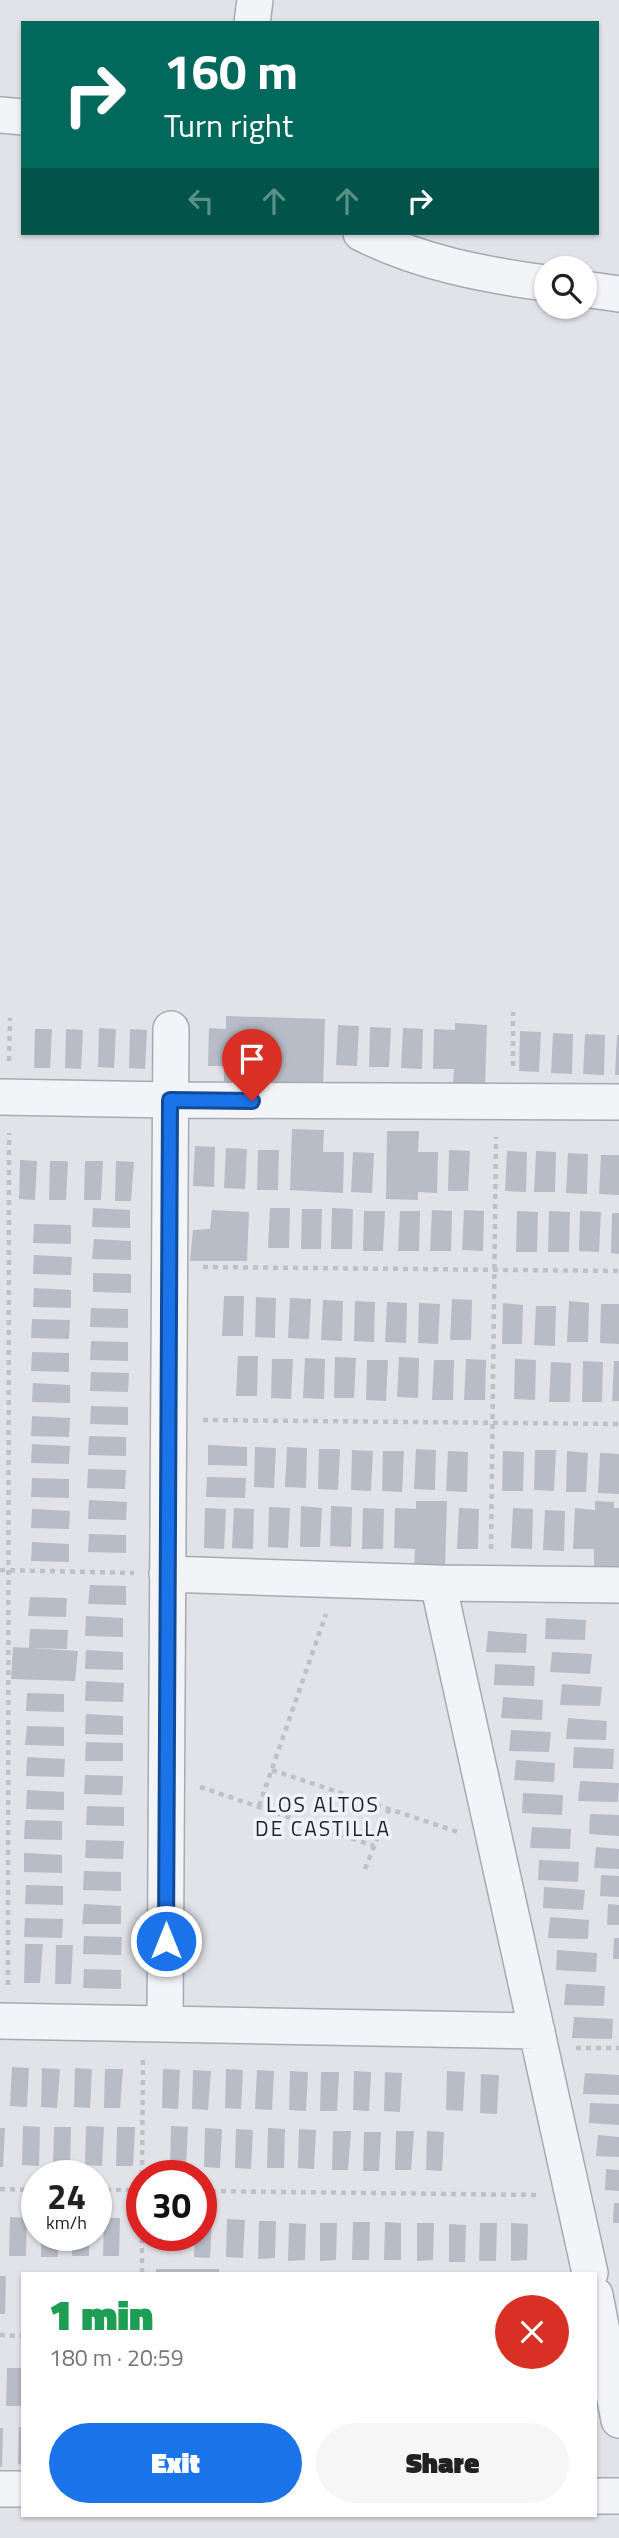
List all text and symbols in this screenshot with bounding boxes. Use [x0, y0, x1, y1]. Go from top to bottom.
text: 160 m [164, 33, 298, 108]
icon: right [49, 49, 140, 140]
text: Turn right [164, 101, 293, 149]
icon: left [182, 182, 220, 220]
icon: ahead [255, 182, 293, 220]
icon: ahead [328, 182, 366, 220]
icon: right [401, 182, 439, 220]
map controls [534, 256, 597, 319]
button: search [534, 256, 597, 319]
pin [222, 1029, 282, 1101]
icon: arrive [233, 1040, 271, 1078]
district label: LOS ALTOS DE CASTILLA [255, 1788, 391, 1844]
position arrow [129, 1904, 203, 1978]
speed limit sign: 30 [126, 2160, 217, 2251]
text: 24 [47, 2169, 86, 2223]
text: km/h [46, 2209, 87, 2236]
text: 1 min [49, 2282, 153, 2346]
button: close [495, 2295, 569, 2369]
text: 180 m · 20:59 [49, 2340, 184, 2375]
button: Exit [49, 2423, 302, 2503]
button: Share [316, 2423, 569, 2503]

